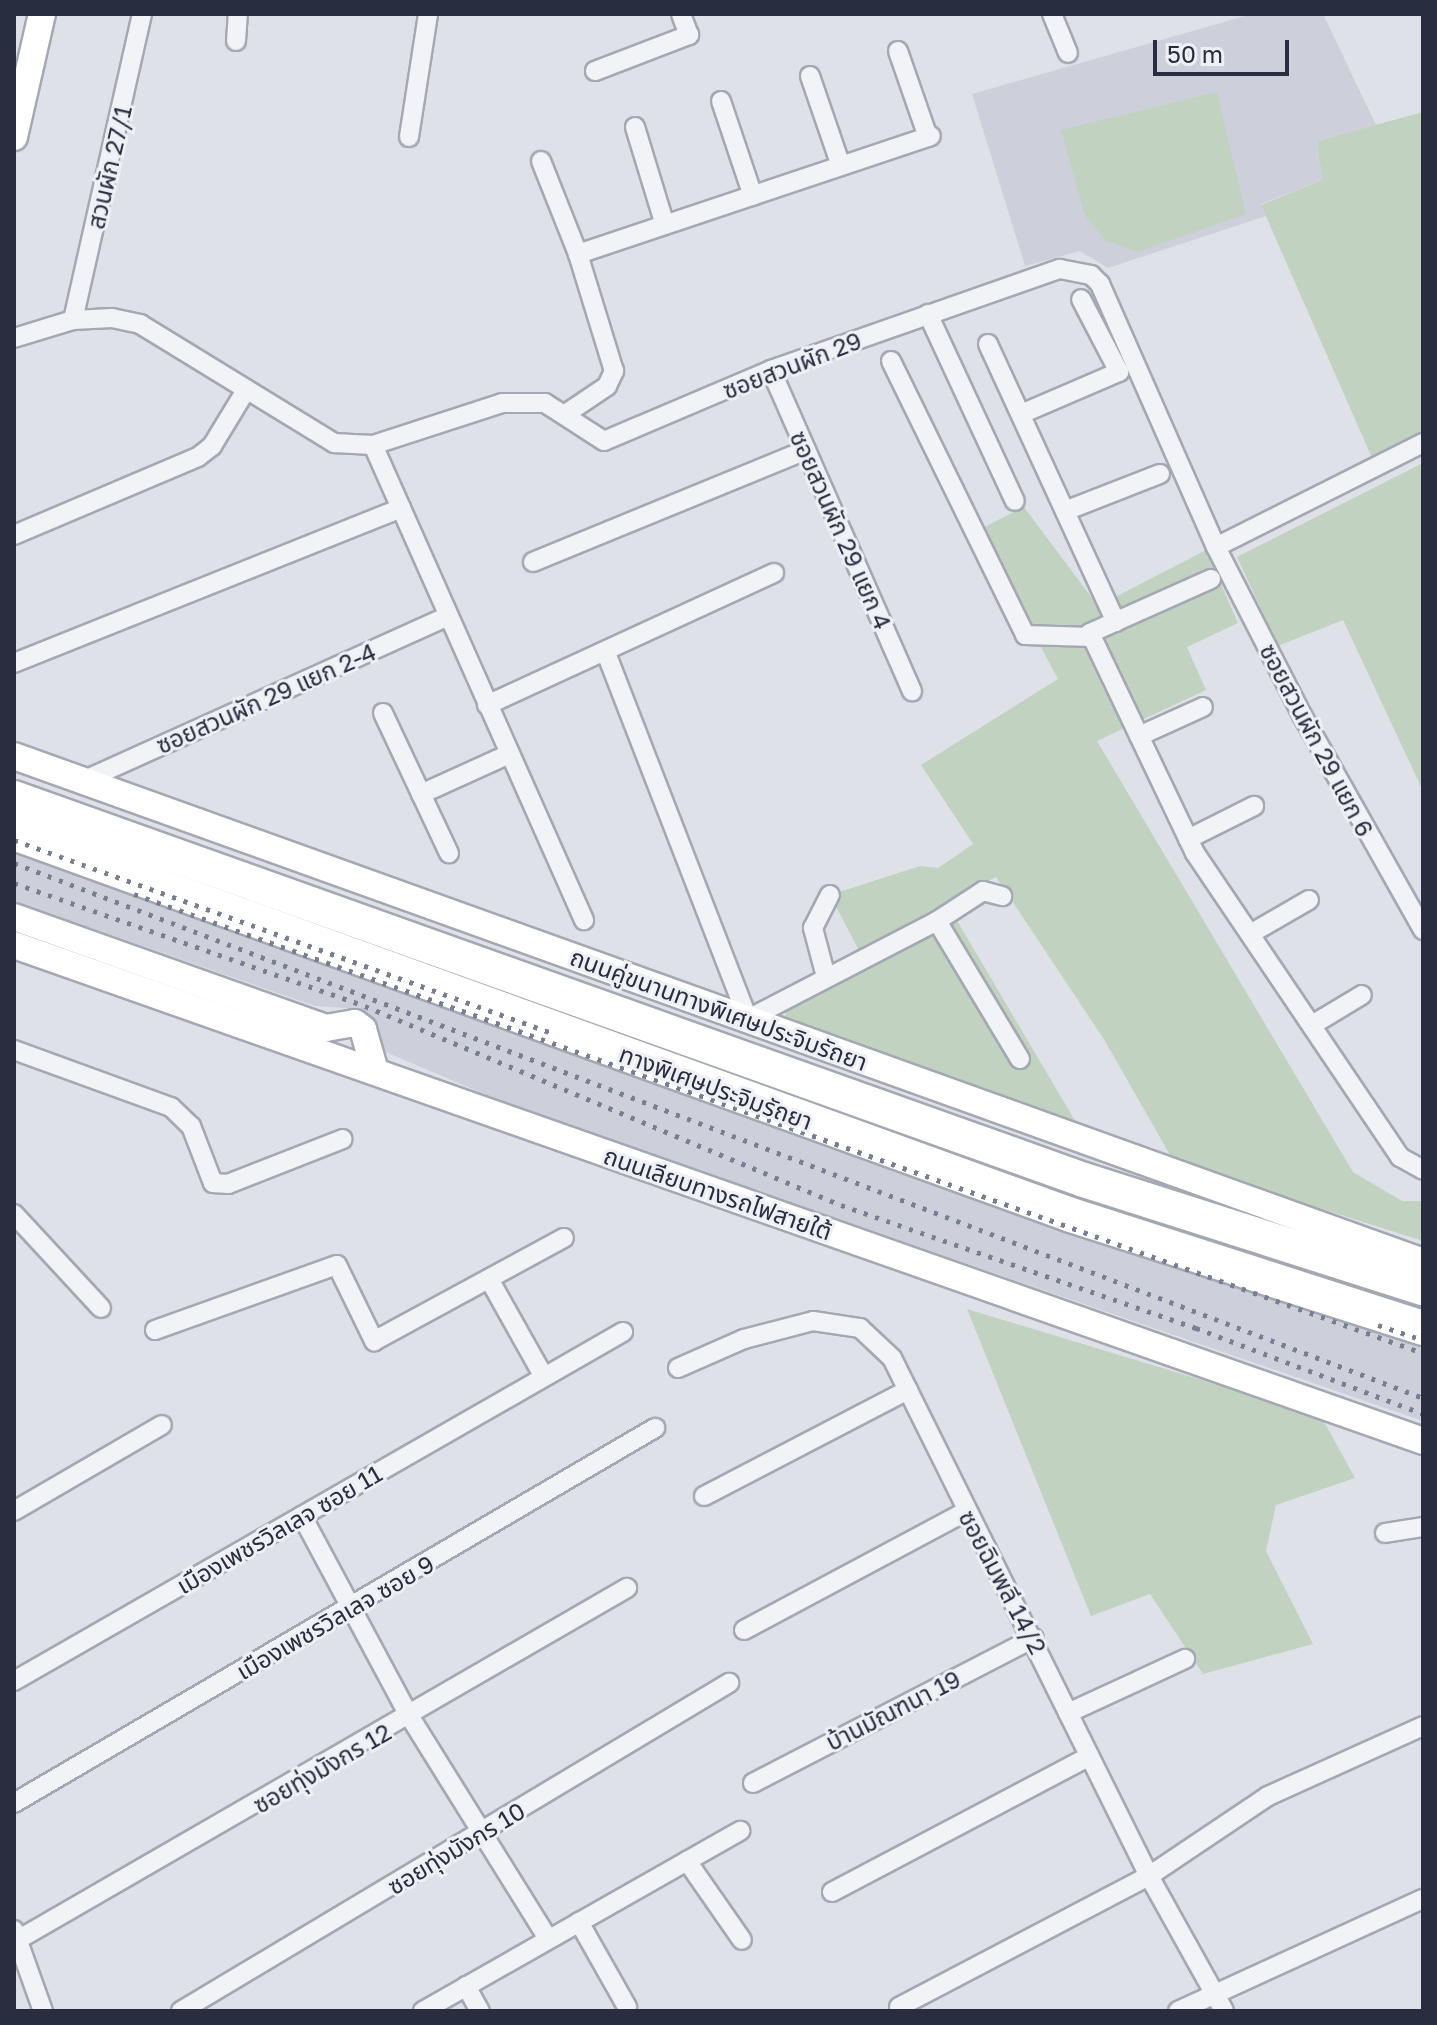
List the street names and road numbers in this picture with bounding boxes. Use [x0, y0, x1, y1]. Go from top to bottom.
street label: สวนผัก 27/1 [81, 102, 137, 232]
street label: ซอยสวนผัก 29 [719, 325, 865, 405]
street label: ซอยสวนผัก 29 แยก 4 [784, 426, 898, 634]
street label: ซอยสวนผัก 29 แยก 2-4 [152, 637, 380, 759]
street label: ซอยสวนผัก 29 แยก 6 [1254, 639, 1380, 841]
street label: ถนนคู่ขนานทางพิเศษประจิมรัถยา [566, 942, 872, 1076]
street label: ทางพิเศษประจิมรัถยา [616, 1039, 816, 1135]
street label: ถนนเลียบทางรถไฟสายใต้ [600, 1140, 836, 1246]
street label: เมืองเพชรวิลเลจ ซอย 11 [171, 1458, 387, 1600]
street label: ซอยฉิมพลี 14/2 [953, 1505, 1053, 1659]
street label: เมืองเพชรวิลเลจ ซอย 9 [231, 1549, 439, 1685]
street label: บ้านมัณฑนา 19 [821, 1664, 965, 1756]
street label: ซอยทุ่งมังกร 12 [248, 1717, 396, 1819]
street label: ซอยทุ่งมังกร 10 [382, 1796, 530, 1900]

